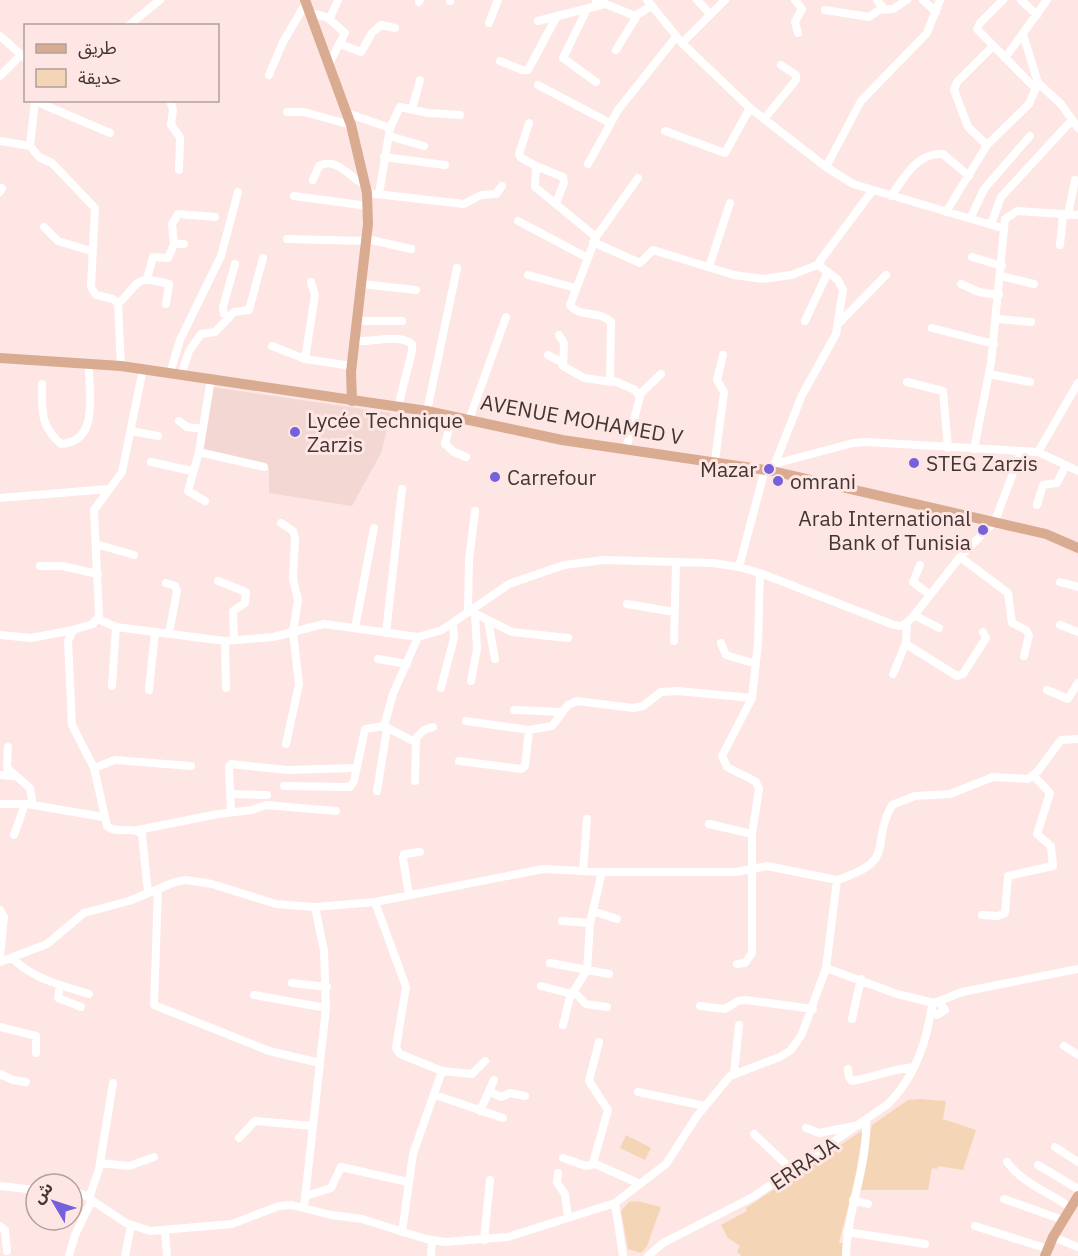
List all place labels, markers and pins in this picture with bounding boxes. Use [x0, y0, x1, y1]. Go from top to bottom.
place label: Lycée Technique Zarzis [307, 406, 463, 458]
marker: Lycée Technique Zarzis [288, 425, 302, 439]
place label: STEG Zarzis [926, 449, 1038, 477]
place label: Mazar [700, 455, 757, 483]
marker: STEG Zarzis [907, 456, 921, 470]
marker: Mazar [762, 462, 776, 476]
place label: Carrefour [507, 463, 597, 491]
place label: omrani [790, 467, 856, 495]
marker: Carrefour [488, 470, 502, 484]
marker: omrani [771, 474, 785, 488]
place label: Arab International Bank of Tunisia [798, 504, 971, 556]
marker: Arab International Bank of Tunisia [976, 523, 990, 537]

